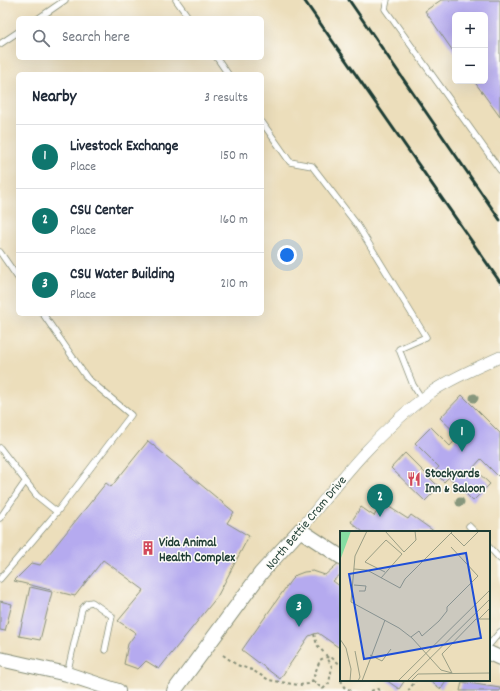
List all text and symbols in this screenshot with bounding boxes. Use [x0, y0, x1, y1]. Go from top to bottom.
map controls [452, 12, 488, 84]
button: + [452, 12, 488, 48]
search box [16, 16, 264, 60]
icon: search [30, 27, 52, 49]
text: Search here [62, 27, 130, 49]
button: − [452, 48, 488, 84]
text: Nearby [32, 86, 76, 110]
text: 3 results [204, 89, 248, 108]
text: Livestock Exchange [70, 136, 178, 158]
text: 1 [44, 147, 46, 166]
text: 150 m [220, 147, 248, 166]
text: Place [70, 158, 96, 177]
text: CSU Center [70, 200, 133, 222]
text: 2 [42, 211, 48, 230]
text: 160 m [220, 211, 248, 230]
text: Place [70, 222, 96, 241]
your location [277, 245, 297, 265]
text: CSU Water Building [70, 264, 175, 286]
text: 3 [42, 275, 48, 294]
text: 210 m [220, 275, 248, 294]
text: Place [70, 286, 96, 305]
pin: 1 [449, 419, 475, 452]
place label: Stockyards Inn & Saloon [425, 465, 485, 499]
restaurant icon: Stockyards Inn & Saloon [406, 471, 422, 487]
street label: North Bettie Cram Drive [262, 472, 352, 575]
pin: 2 [367, 484, 393, 517]
inset map [340, 531, 490, 681]
place label: Vida Animal Health Complex [159, 534, 235, 568]
building icon: Vida Animal Health Complex [140, 540, 156, 556]
pin: 3 [286, 594, 312, 627]

